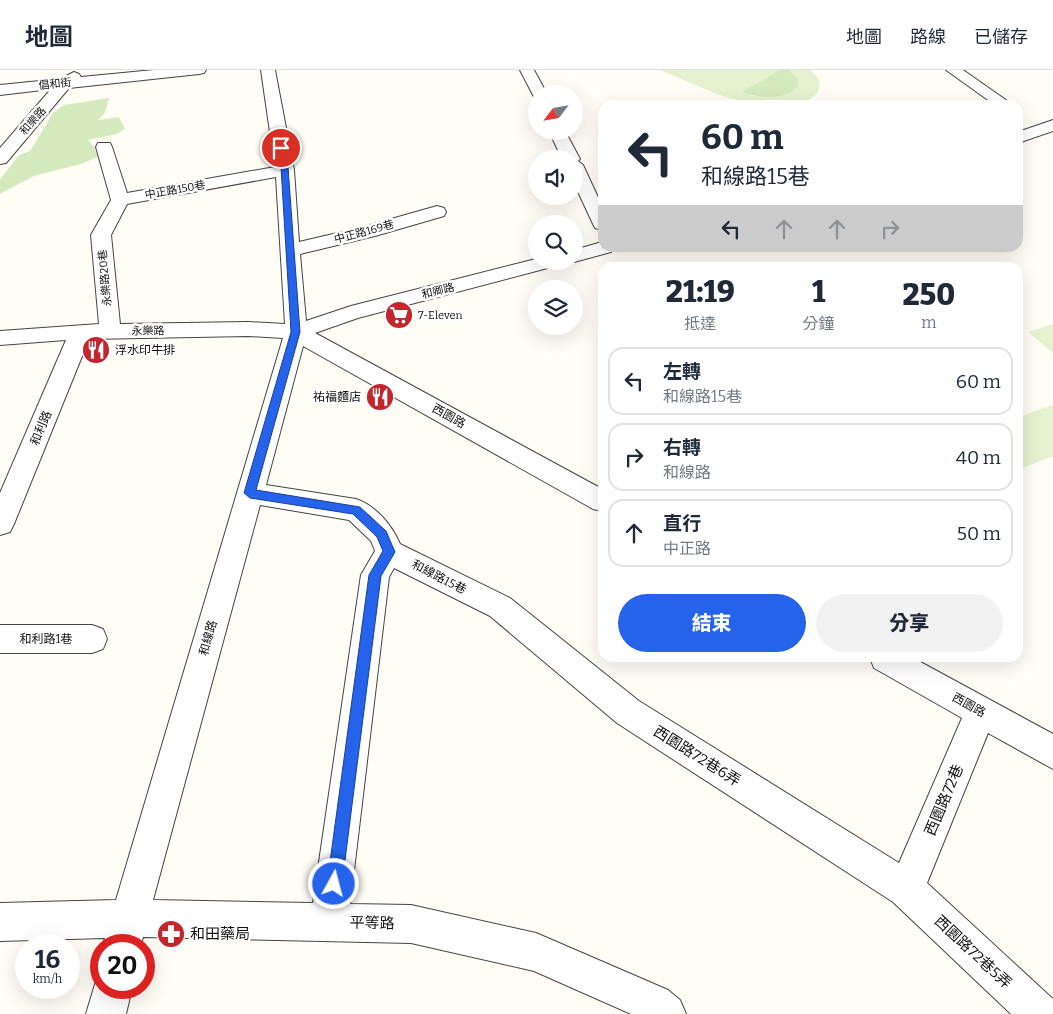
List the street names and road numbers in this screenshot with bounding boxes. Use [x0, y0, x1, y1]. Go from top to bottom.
street label: 倡和街 [38, 76, 72, 92]
street label: 和樂路 [17, 104, 49, 138]
street label: 中正路150巷 [144, 178, 206, 202]
street label: 中正路169巷 [333, 218, 395, 246]
street label: 永樂路20巷 [96, 249, 114, 307]
street label: 和卿路 [420, 281, 456, 301]
street label: 永樂路 [131, 324, 165, 338]
street label: 西園路 [430, 401, 468, 431]
street label: 和利路 [28, 409, 54, 447]
street label: 和線路15巷 [409, 557, 469, 597]
street label: 和線路 [196, 619, 220, 657]
street label: 和利路1巷 [20, 632, 72, 646]
street label: 西園路 [950, 690, 988, 720]
street label: 西園路72巷6弄 [650, 722, 744, 790]
street label: 西園路72巷 [921, 762, 967, 838]
street label: 西園路72巷5弄 [931, 912, 1015, 992]
street label: 平等路 [349, 914, 395, 932]

